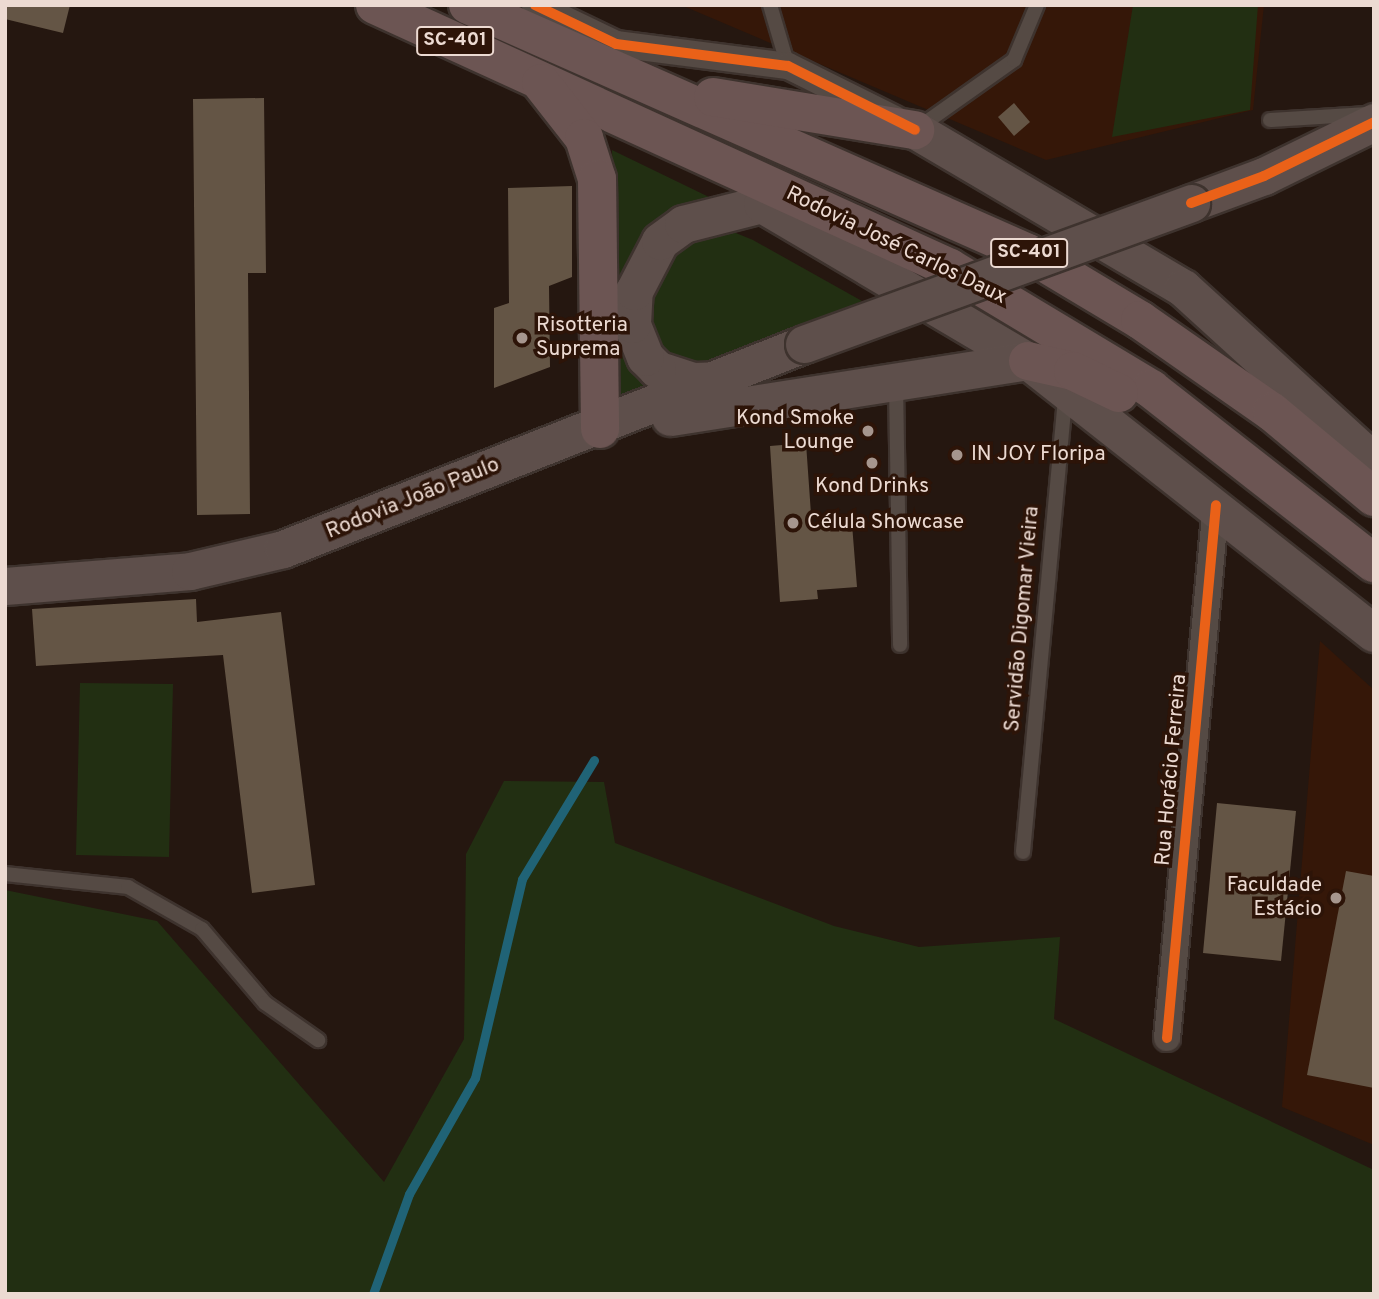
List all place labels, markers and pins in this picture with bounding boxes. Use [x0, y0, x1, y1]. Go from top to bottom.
place label: Risotteria Suprema [536, 313, 628, 363]
marker: Risotteria Suprema [514, 330, 530, 346]
place label: Kond Smoke Lounge [736, 406, 854, 456]
marker: Kond Smoke Lounge [860, 423, 876, 439]
place label: IN JOY Floripa [971, 442, 1106, 468]
marker: IN JOY Floripa [949, 447, 965, 463]
marker: Kond Drinks [864, 455, 880, 471]
place label: Kond Drinks [815, 474, 929, 500]
place label: Célula Showcase [807, 510, 964, 536]
marker: Célula Showcase [785, 515, 801, 531]
place label: Faculdade Estácio [1227, 873, 1322, 923]
marker: Faculdade Estácio [1328, 890, 1344, 906]

